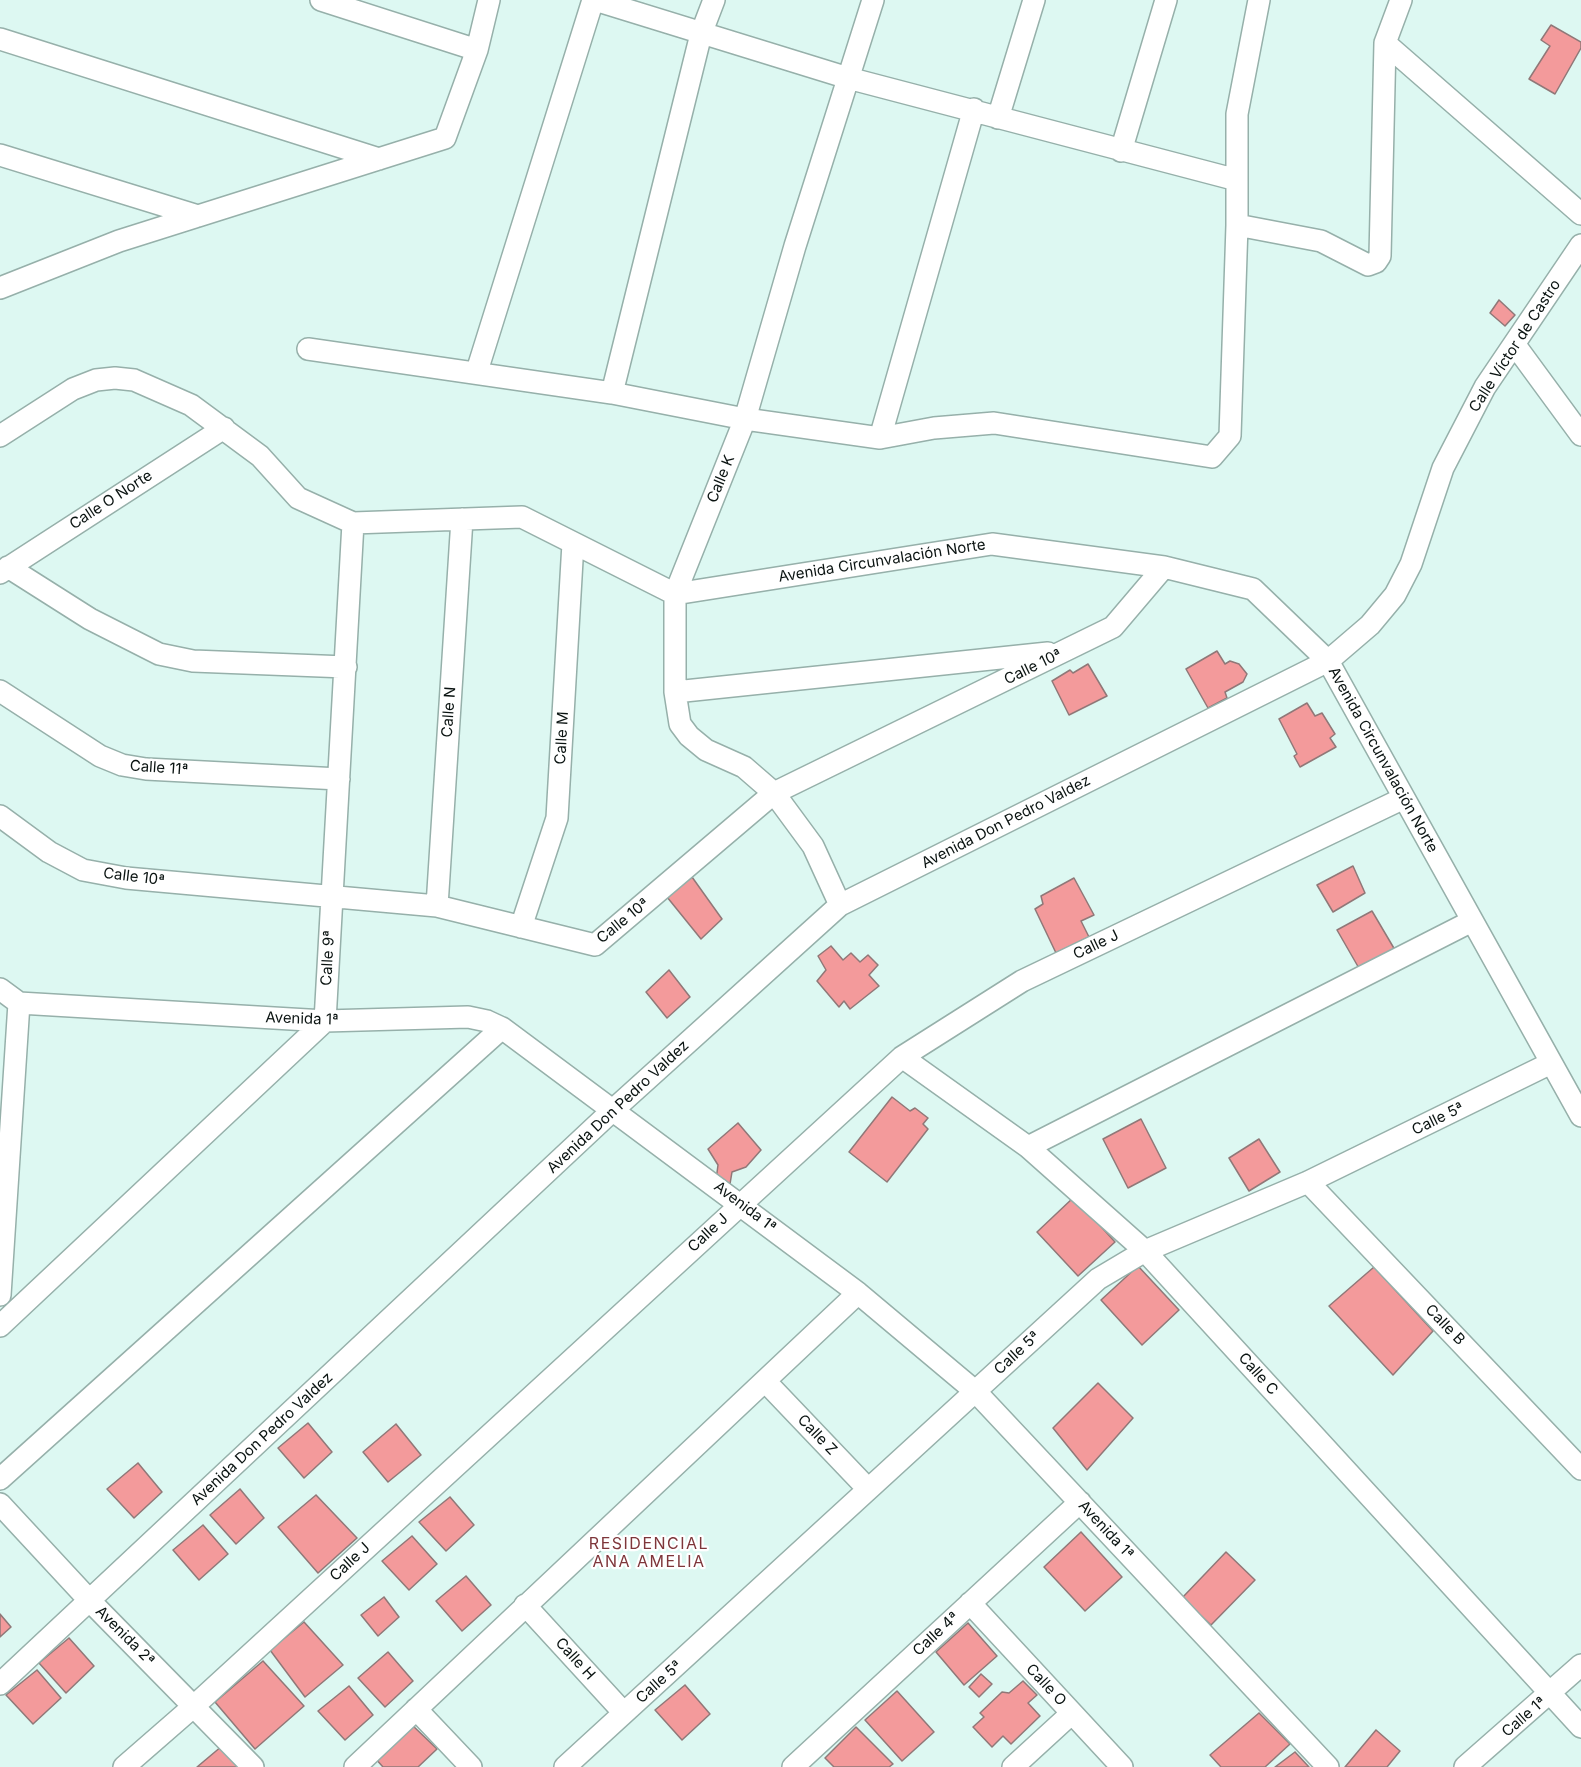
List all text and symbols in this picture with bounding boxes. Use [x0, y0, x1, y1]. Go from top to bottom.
street label: Calle Víctor de Castro [1465, 276, 1565, 416]
street label: Calle K [703, 453, 739, 505]
street label: Calle O Norte [66, 467, 156, 533]
street label: Avenida Circunvalación Norte [777, 536, 987, 586]
street label: Calle 10ª [1001, 645, 1065, 689]
street label: Avenida Circunvalación Norte [1324, 664, 1442, 856]
street label: Calle N [438, 686, 460, 738]
street label: Calle M [552, 711, 572, 765]
street label: Calle 11ª [129, 757, 189, 779]
street label: Avenida Don Pedro Valdez [919, 772, 1093, 872]
street label: Calle 10ª [102, 864, 166, 890]
street label: Calle 10ª [593, 895, 653, 947]
street label: Calle J [1070, 926, 1122, 964]
street label: Calle 9ª [318, 930, 338, 986]
street label: Avenida 1ª [265, 1009, 339, 1029]
street label: Avenida Don Pedro Valdez [543, 1037, 693, 1177]
street label: Calle 5ª [1409, 1099, 1467, 1139]
street label: Avenida 1ª [710, 1178, 780, 1236]
street label: Calle J [684, 1210, 732, 1256]
street label: Calle B [1421, 1301, 1469, 1349]
street label: Calle 5ª [991, 1328, 1043, 1378]
street label: Calle C [1234, 1349, 1282, 1399]
street label: Avenida Don Pedro Valdez [187, 1369, 337, 1509]
street label: Calle Z [793, 1411, 841, 1459]
street label: Avenida 1ª [1074, 1497, 1138, 1563]
district label: RESIDENCIAL ANA AMELIA [589, 1534, 709, 1572]
street label: Calle J [326, 1539, 374, 1585]
street label: Avenida 2ª [92, 1603, 158, 1669]
street label: Calle 4ª [909, 1608, 963, 1660]
street label: Calle H [551, 1634, 599, 1684]
street label: Calle 5ª [632, 1657, 686, 1707]
street label: Calle O [1022, 1660, 1070, 1710]
street label: Calle 1ª [1498, 1693, 1550, 1741]

